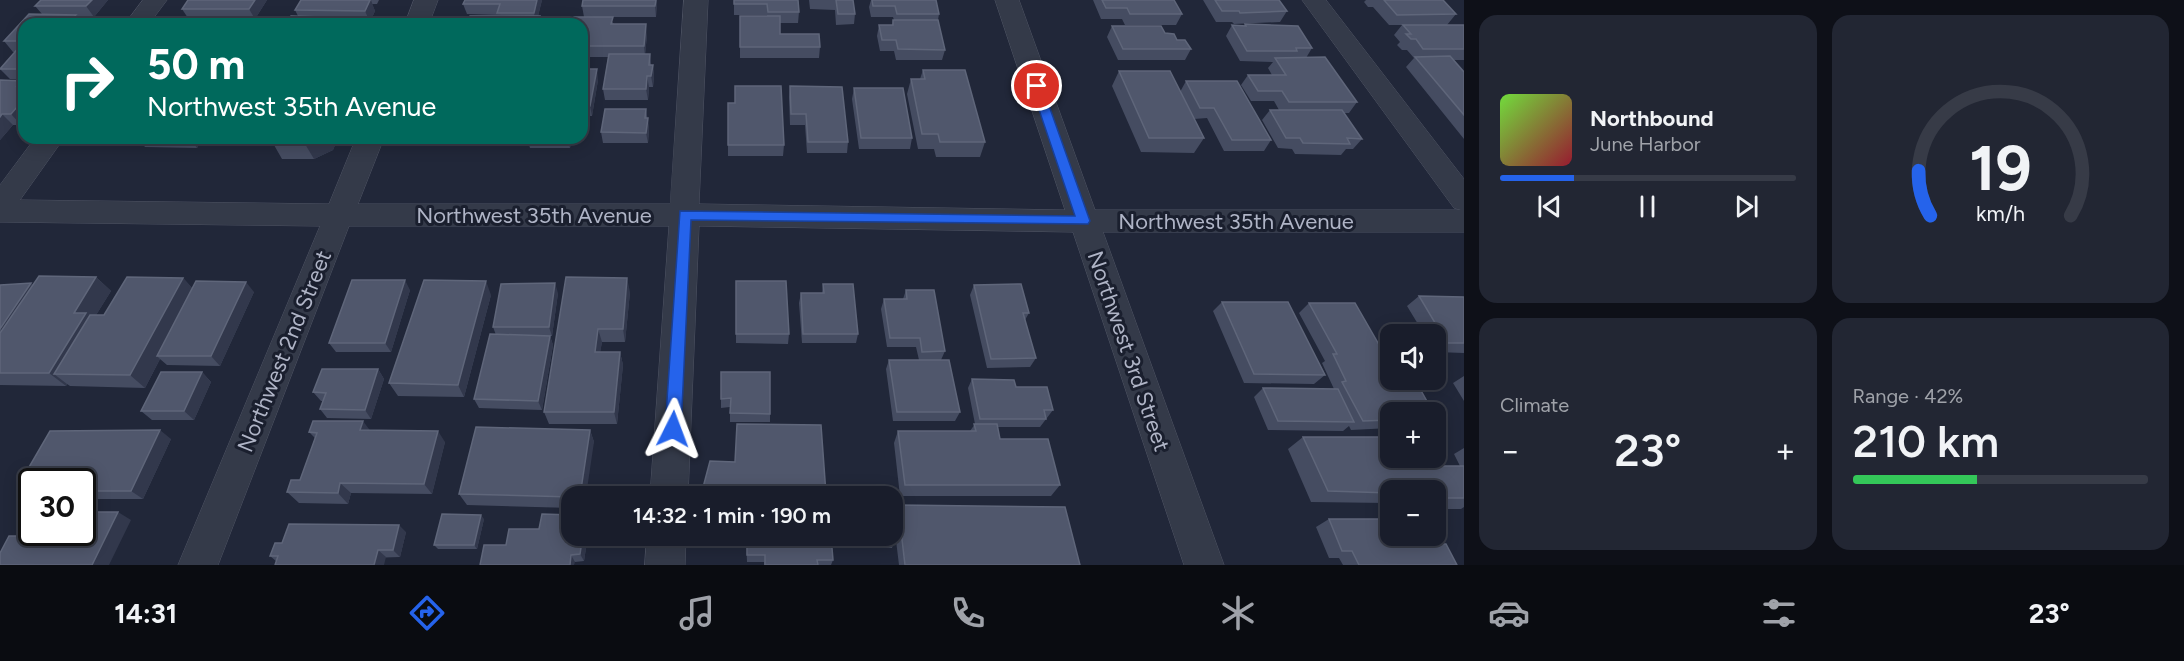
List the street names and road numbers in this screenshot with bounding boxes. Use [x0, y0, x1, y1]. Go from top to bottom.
street label: Northwest 35th Avenue [416, 202, 652, 229]
street label: Northwest 35th Avenue [1118, 208, 1354, 235]
street label: Northwest 2nd Street [232, 246, 337, 456]
street label: Northwest 3rd Street [1082, 247, 1175, 455]

